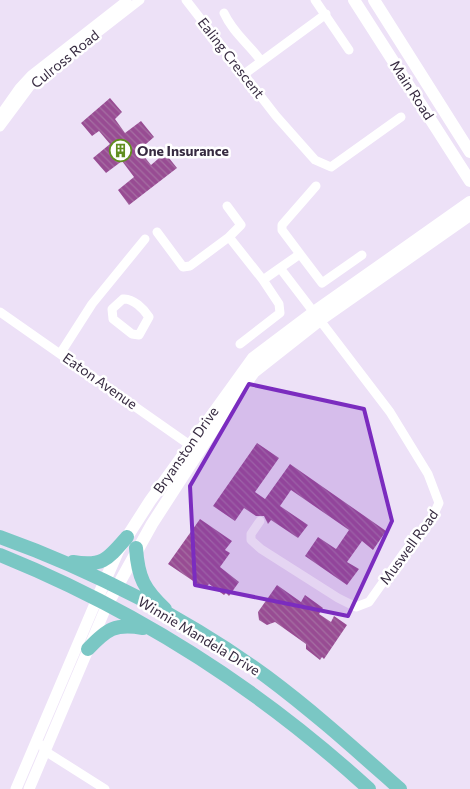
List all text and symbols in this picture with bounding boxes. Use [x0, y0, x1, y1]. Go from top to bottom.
street label: Ealing Crescent [195, 14, 268, 102]
street label: Culross Road [27, 26, 102, 91]
street label: Main Road [387, 57, 438, 123]
building icon: One Insurance [109, 139, 133, 163]
place label: One Insurance [137, 142, 229, 159]
street label: Eaton Avenue [60, 349, 141, 413]
street label: Bryanston Drive [149, 403, 222, 496]
street label: Muswell Road [376, 506, 441, 587]
street label: Winnie Mandela Drive [135, 592, 263, 679]

